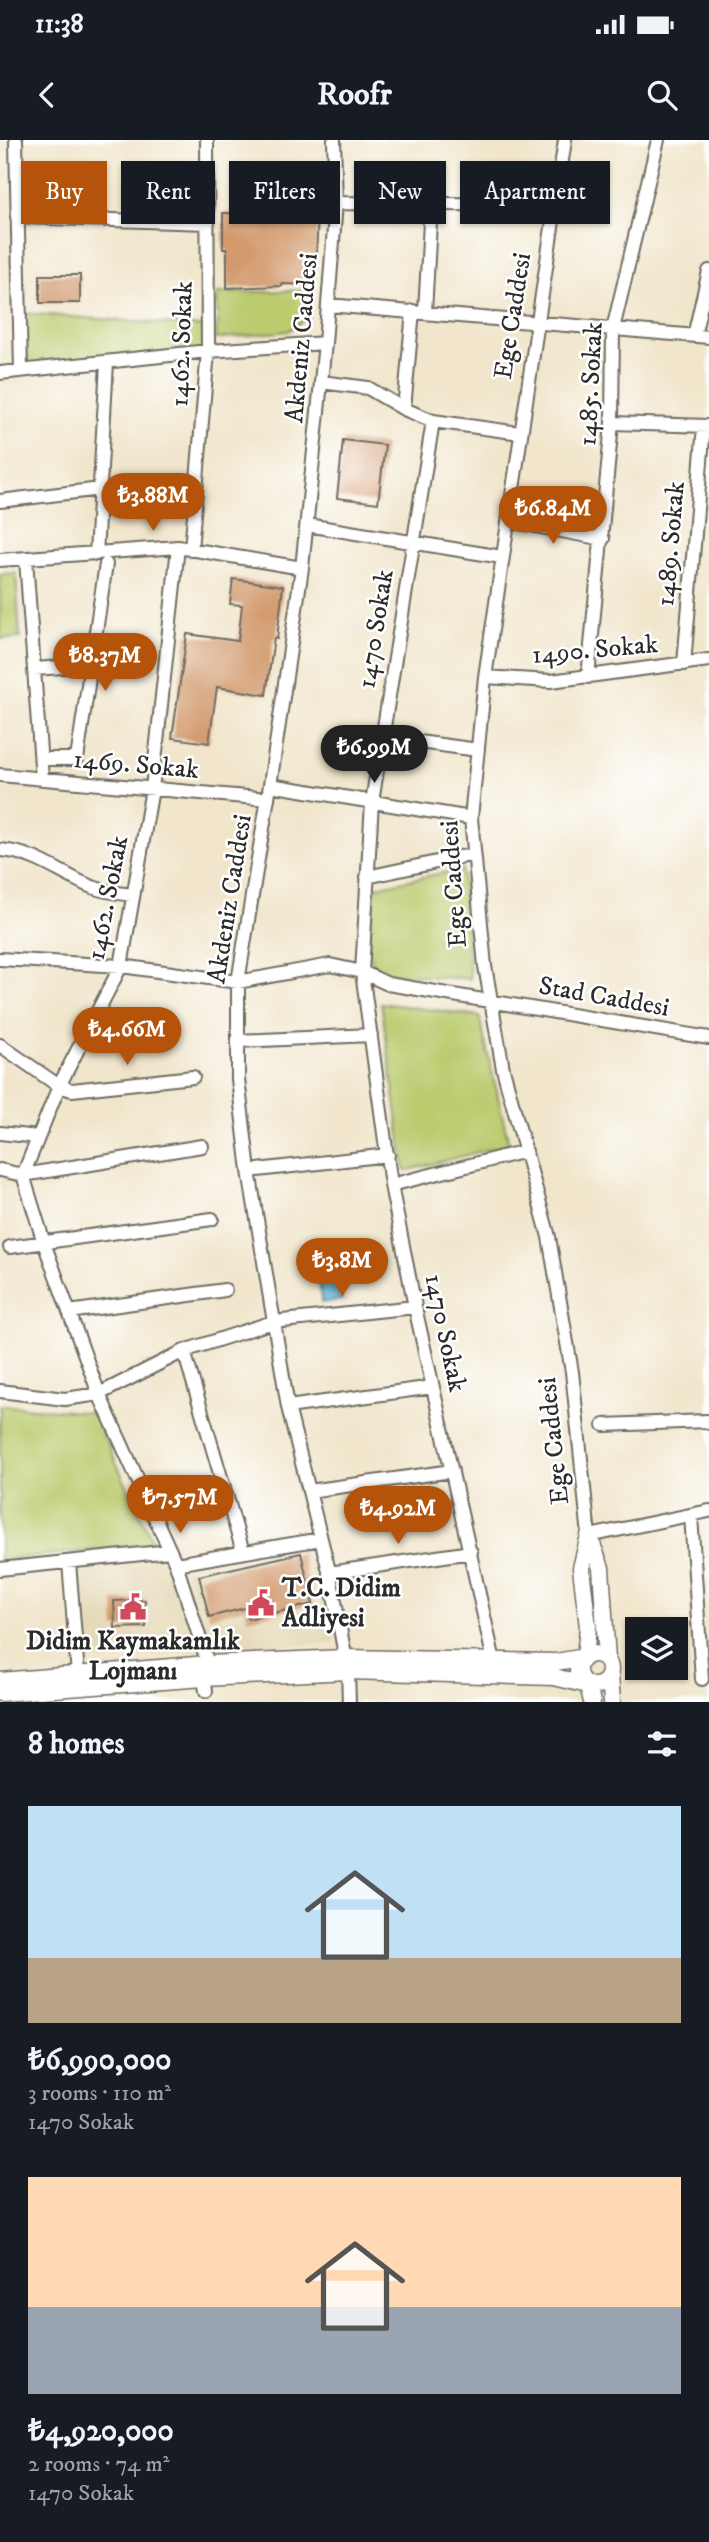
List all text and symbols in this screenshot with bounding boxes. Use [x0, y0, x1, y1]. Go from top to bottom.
text: 11:38 [35, 8, 84, 41]
text: Roofr [317, 75, 392, 115]
icon: back [28, 76, 66, 114]
icon: search [643, 76, 681, 114]
chip: Buy [21, 161, 107, 224]
chip: Rent [121, 161, 215, 224]
chip: Filters [229, 161, 340, 224]
chip: New [354, 161, 446, 224]
chip: Apartment [460, 161, 610, 224]
street label: Ege Caddesi [487, 250, 539, 382]
street label: Akdeniz Caddesi [278, 252, 326, 424]
street label: 1462. Sokak [163, 280, 201, 408]
street label: 1485. Sokak [571, 321, 611, 447]
pin: ₺3.88M [96, 474, 210, 533]
street label: 1489. Sokak [649, 480, 693, 608]
text: ₺3.88M [117, 481, 189, 510]
pin: ₺6.84M [496, 486, 610, 546]
text: ₺6.84M [515, 494, 591, 523]
street label: 1470 Sokak [350, 567, 402, 691]
street label: 1490. Sokak [531, 628, 659, 672]
pin: ₺8.37M [48, 634, 162, 693]
text: ₺8.37M [69, 641, 141, 670]
pin: ₺6.99M [317, 726, 431, 785]
text: ₺6.99M [337, 733, 411, 762]
street label: 1469. Sokak [72, 743, 200, 787]
street label: Akdeniz Caddesi [200, 812, 260, 986]
street label: Ege Caddesi [433, 819, 475, 949]
street label: 1462. Sokak [80, 833, 136, 963]
street label: Stad Caddesi [536, 969, 672, 1025]
pin: ₺4.66M [70, 1007, 184, 1067]
text: ₺4.66M [88, 1015, 166, 1044]
pin: ₺3.8M [293, 1238, 391, 1298]
text: ₺3.8M [312, 1246, 372, 1275]
street label: 1470 Sokak [416, 1271, 474, 1395]
street label: Ege Caddesi [531, 1376, 577, 1506]
pin: ₺7.57M [123, 1476, 237, 1535]
text: ₺7.57M [143, 1483, 217, 1512]
pin: ₺4.92M [341, 1486, 455, 1546]
text: ₺4.92M [360, 1494, 436, 1523]
place label: T.C. Didim Adliyesi [281, 1572, 401, 1635]
public building icon: T.C. Didim Adliyesi [246, 1588, 276, 1618]
public building icon: Didim Kaymakamlık Lojmanı [118, 1592, 148, 1622]
map controls [625, 1617, 688, 1680]
button: layers [625, 1617, 688, 1680]
place label: Didim Kaymakamlık Lojmanı [26, 1625, 241, 1688]
icon: filters [643, 1725, 681, 1763]
text: 8 homes [28, 1726, 125, 1763]
icon: home [292, 1852, 418, 1978]
text: ₺6,990,000 [28, 2042, 171, 2079]
text: 3 rooms · 110 m² [28, 2079, 171, 2108]
text: 1470 Sokak [28, 2108, 134, 2137]
icon: home [292, 2223, 418, 2349]
text: ₺4,920,000 [28, 2413, 174, 2450]
text: 2 rooms · 74 m² [28, 2450, 169, 2479]
text: 1470 Sokak [28, 2479, 134, 2508]

